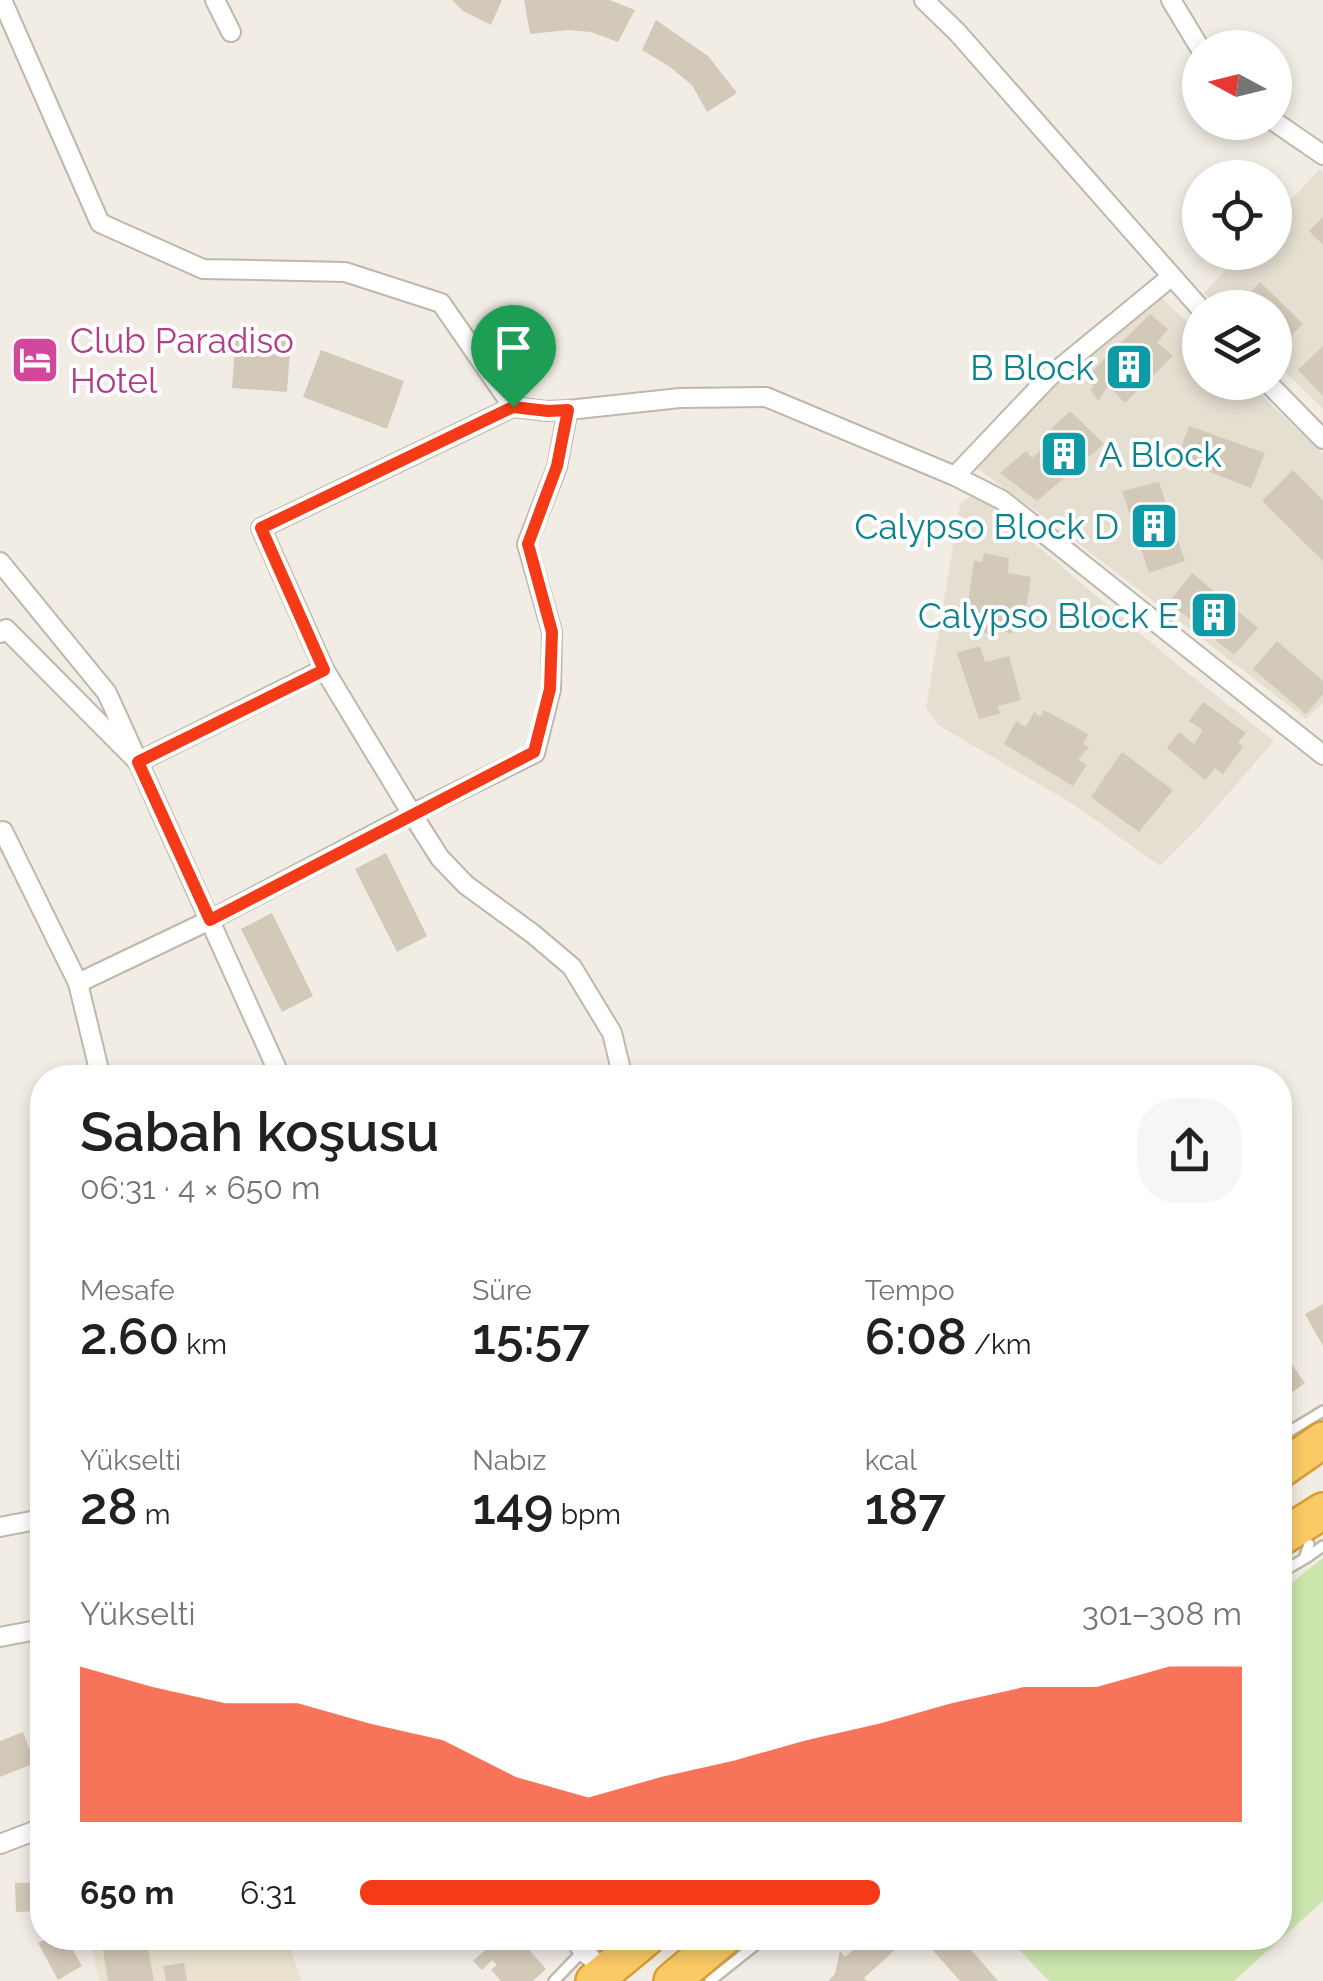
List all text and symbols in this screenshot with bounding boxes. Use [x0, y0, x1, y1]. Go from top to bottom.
north arrow [1182, 30, 1292, 140]
map controls [1182, 30, 1292, 400]
button: locate [1182, 160, 1292, 270]
button: layers [1182, 290, 1292, 400]
pin [471, 305, 556, 408]
place label: Club Paradiso Hotel [70, 320, 294, 401]
icon: arrive [486, 320, 541, 375]
hotel icon: Club Paradiso Hotel [9, 334, 61, 386]
building icon: B Block [1103, 341, 1155, 393]
place label: B Block [970, 347, 1094, 388]
building icon: A Block [1038, 428, 1090, 480]
place label: A Block [1099, 434, 1222, 475]
building icon: Calypso Block D [1128, 500, 1180, 552]
place label: Calypso Block D [854, 506, 1119, 547]
building icon: Calypso Block E [1188, 589, 1240, 641]
place label: Calypso Block E [918, 595, 1179, 636]
button: share [1137, 1098, 1242, 1203]
text: Sabah koşusu [80, 1099, 439, 1164]
text: 06:31 · 4 × 650 m [80, 1169, 320, 1206]
text: Mesafe [80, 1274, 175, 1307]
text: Süre [472, 1274, 532, 1307]
text: Tempo [865, 1274, 955, 1307]
text: 2.60 [80, 1307, 179, 1366]
text: 15:57 [472, 1307, 590, 1366]
text: 6:08 [865, 1307, 967, 1366]
text: km [179, 1328, 227, 1361]
text: /km [967, 1328, 1032, 1361]
text: Yükselti [80, 1444, 181, 1477]
text: Nabız [472, 1444, 546, 1477]
text: kcal [865, 1444, 917, 1477]
text: 28 [80, 1477, 138, 1536]
text: 149 [472, 1477, 554, 1536]
text: 187 [865, 1477, 946, 1536]
text: m [138, 1498, 170, 1531]
text: bpm [554, 1498, 621, 1531]
text: Yükselti [80, 1595, 196, 1632]
text: 301–308 m [1082, 1595, 1242, 1632]
text: 650 m [80, 1874, 174, 1911]
text: 6:31 [240, 1874, 296, 1911]

